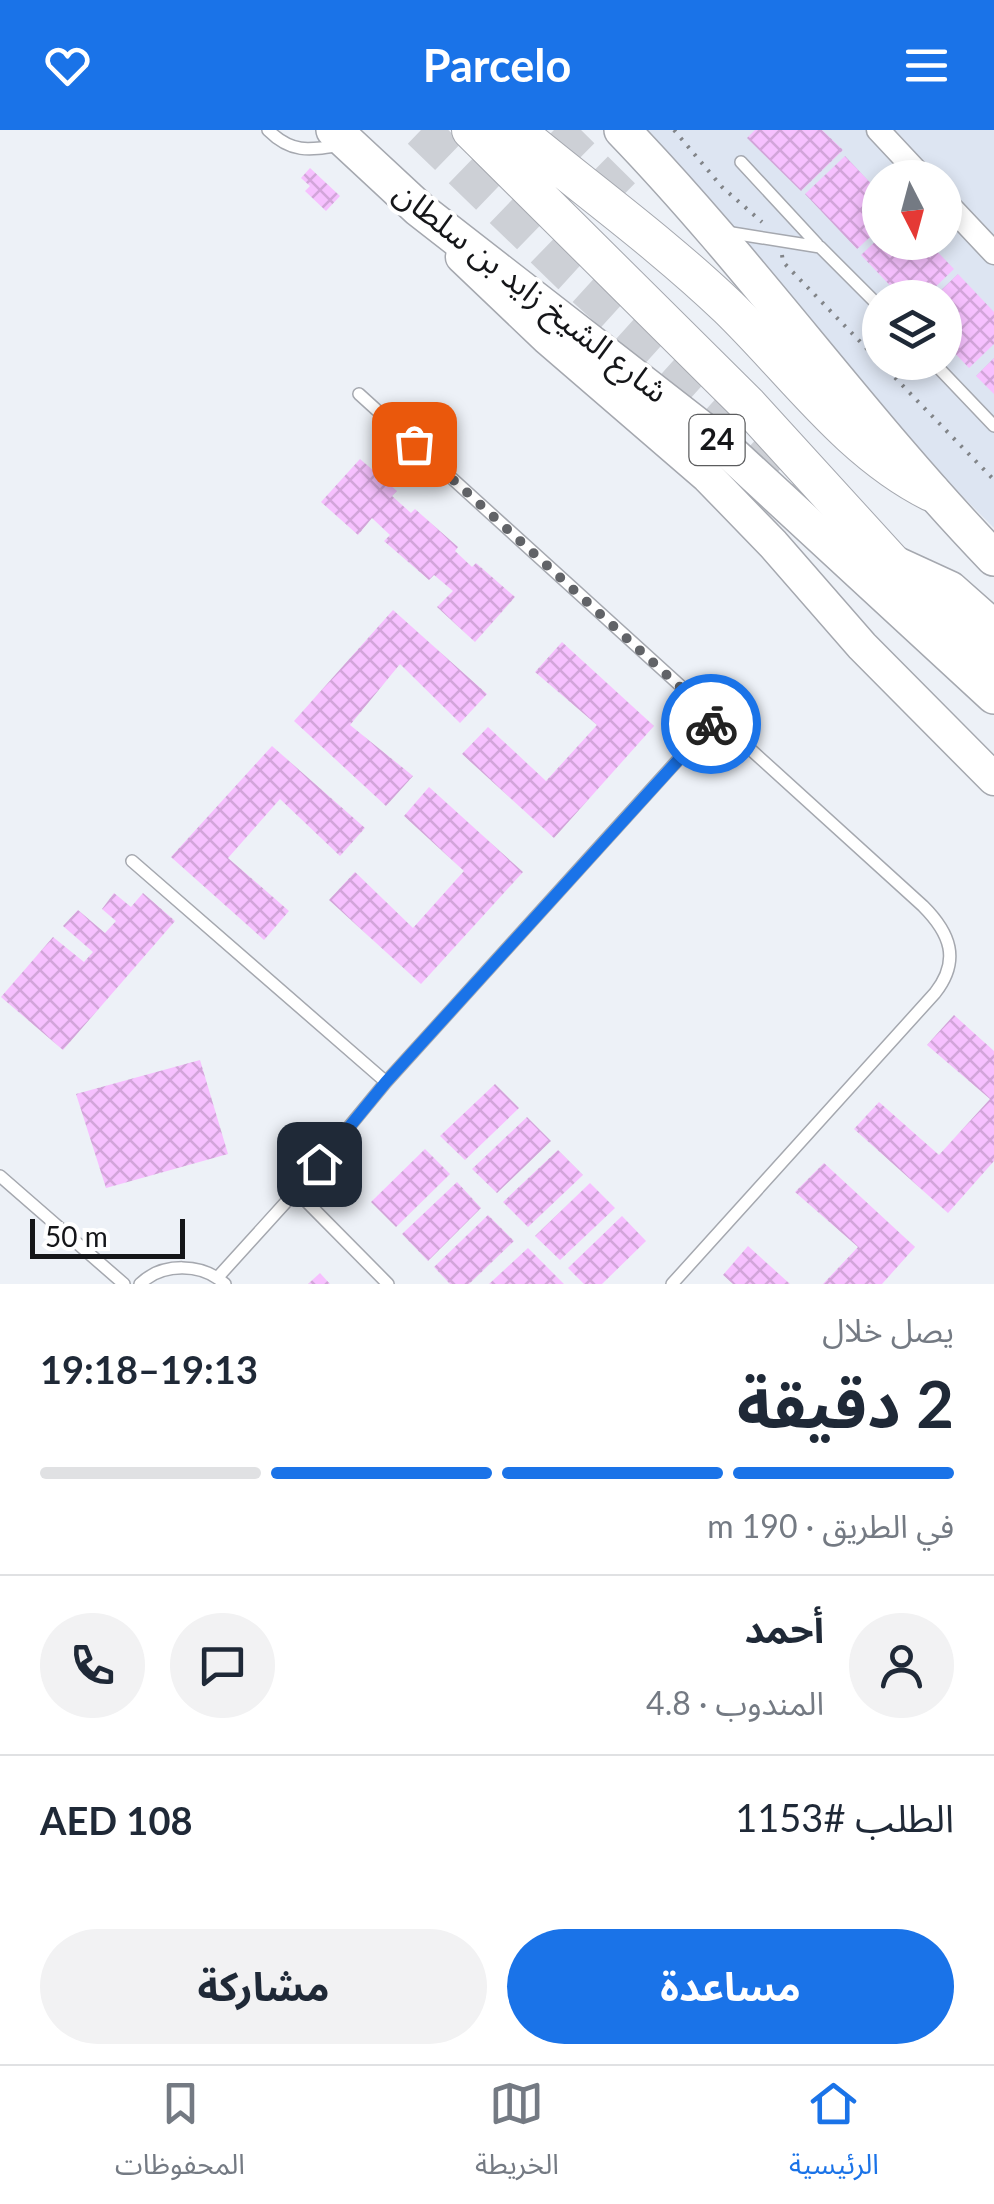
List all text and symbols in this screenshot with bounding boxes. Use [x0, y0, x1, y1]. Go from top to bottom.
icon: heart [40, 38, 95, 93]
text: Parcelo [423, 38, 571, 92]
icon: menu [899, 38, 954, 93]
north arrow [862, 160, 962, 260]
map controls [862, 160, 962, 380]
street label: شارع الشيخ زايد بن سلطان [384, 172, 677, 415]
button: layers [862, 280, 962, 380]
pin [372, 402, 457, 487]
road number: 24 [690, 415, 744, 465]
icon: bag [387, 417, 442, 472]
courier [661, 674, 761, 774]
icon: bike [684, 697, 739, 752]
pin [277, 1122, 362, 1207]
icon: home [292, 1137, 347, 1192]
scale bar [30, 1214, 185, 1258]
text: 50 m [45, 1219, 108, 1253]
text: يصل خلال [822, 1310, 954, 1349]
text: 19:13–19:18 [40, 1346, 258, 1392]
text: 2 دقيقة [737, 1364, 954, 1442]
text: في الطريق · 190 m [707, 1506, 954, 1545]
text: أحمد [744, 1605, 824, 1651]
button: phone [40, 1613, 145, 1718]
button: chat [170, 1613, 275, 1718]
button: person [849, 1613, 954, 1718]
text: المندوب · 4.8 [646, 1683, 824, 1722]
text: الطلب #1153 [735, 1794, 954, 1840]
text: AED 108 [40, 1797, 193, 1843]
button: مشاركة [40, 1929, 487, 2044]
button: مساعدة [507, 1929, 954, 2044]
tab: المحفوظات [115, 2076, 245, 2195]
tab: الخريطة [475, 2076, 559, 2195]
tab: الرئيسية [789, 2076, 879, 2195]

